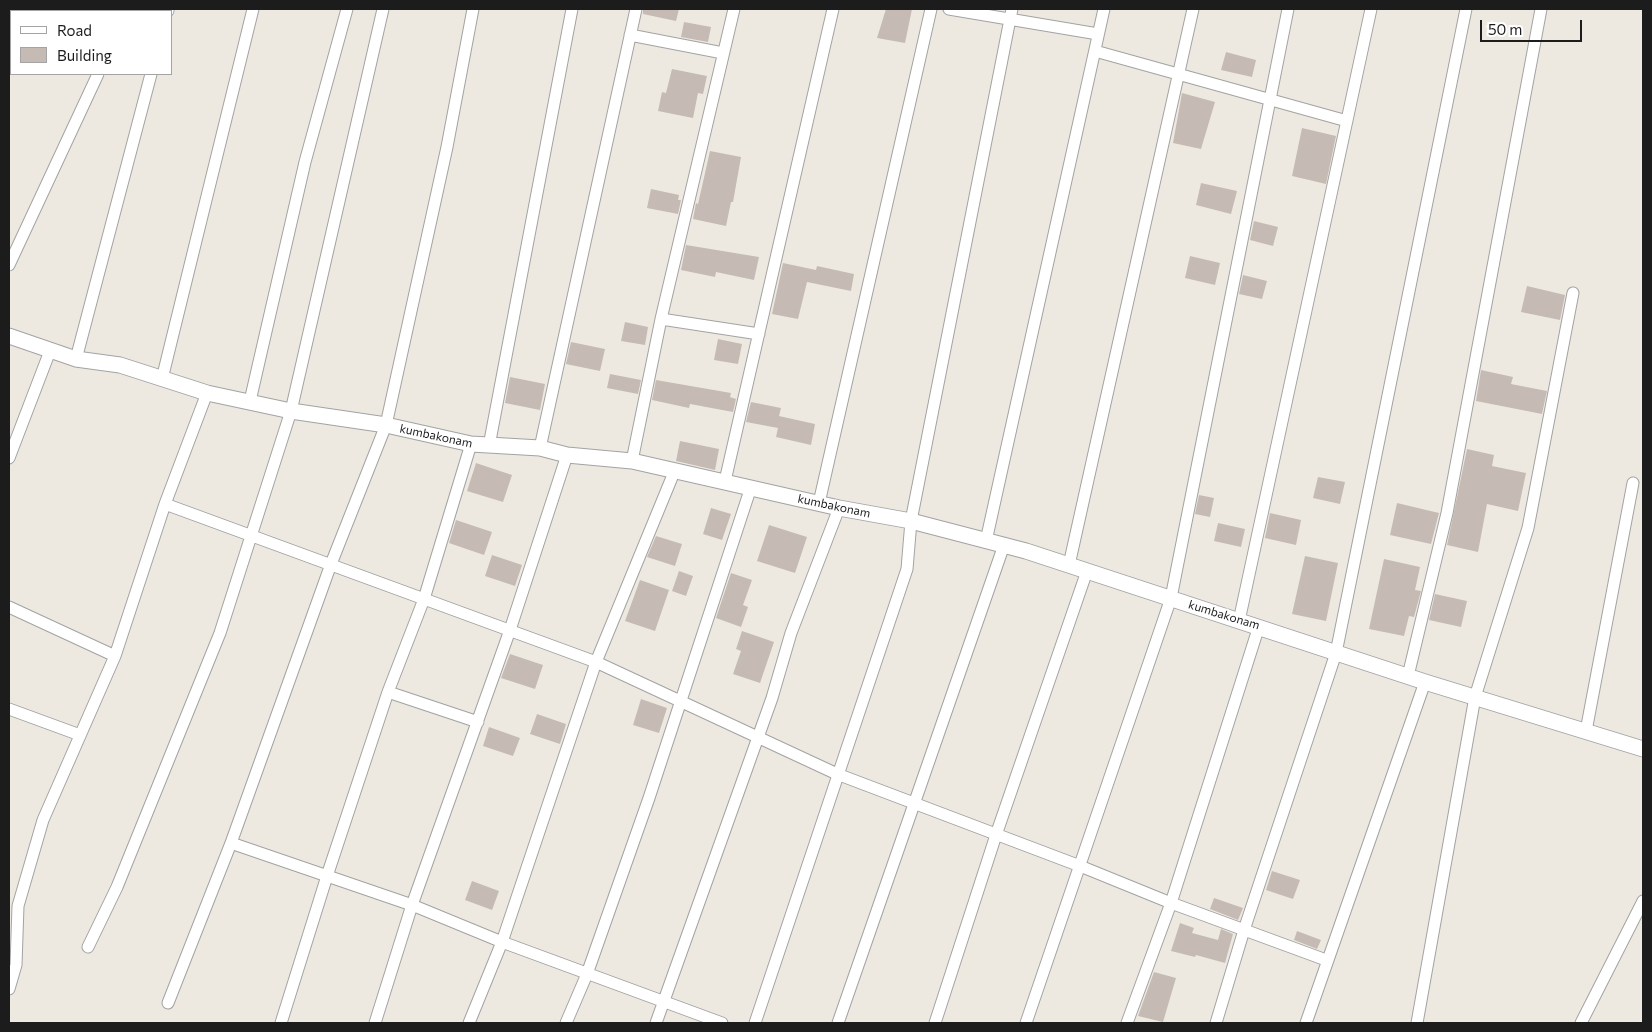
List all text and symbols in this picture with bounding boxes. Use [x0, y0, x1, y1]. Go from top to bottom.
legend [10, 10, 172, 75]
scale bar [1482, 10, 1584, 42]
text: 50 m [1488, 20, 1522, 38]
text: Road [57, 21, 92, 39]
text: Building [57, 46, 112, 64]
street label: kumbakonam [398, 421, 474, 451]
street label: kumbakonam [796, 491, 872, 521]
street label: kumbakonam [1186, 597, 1262, 633]

